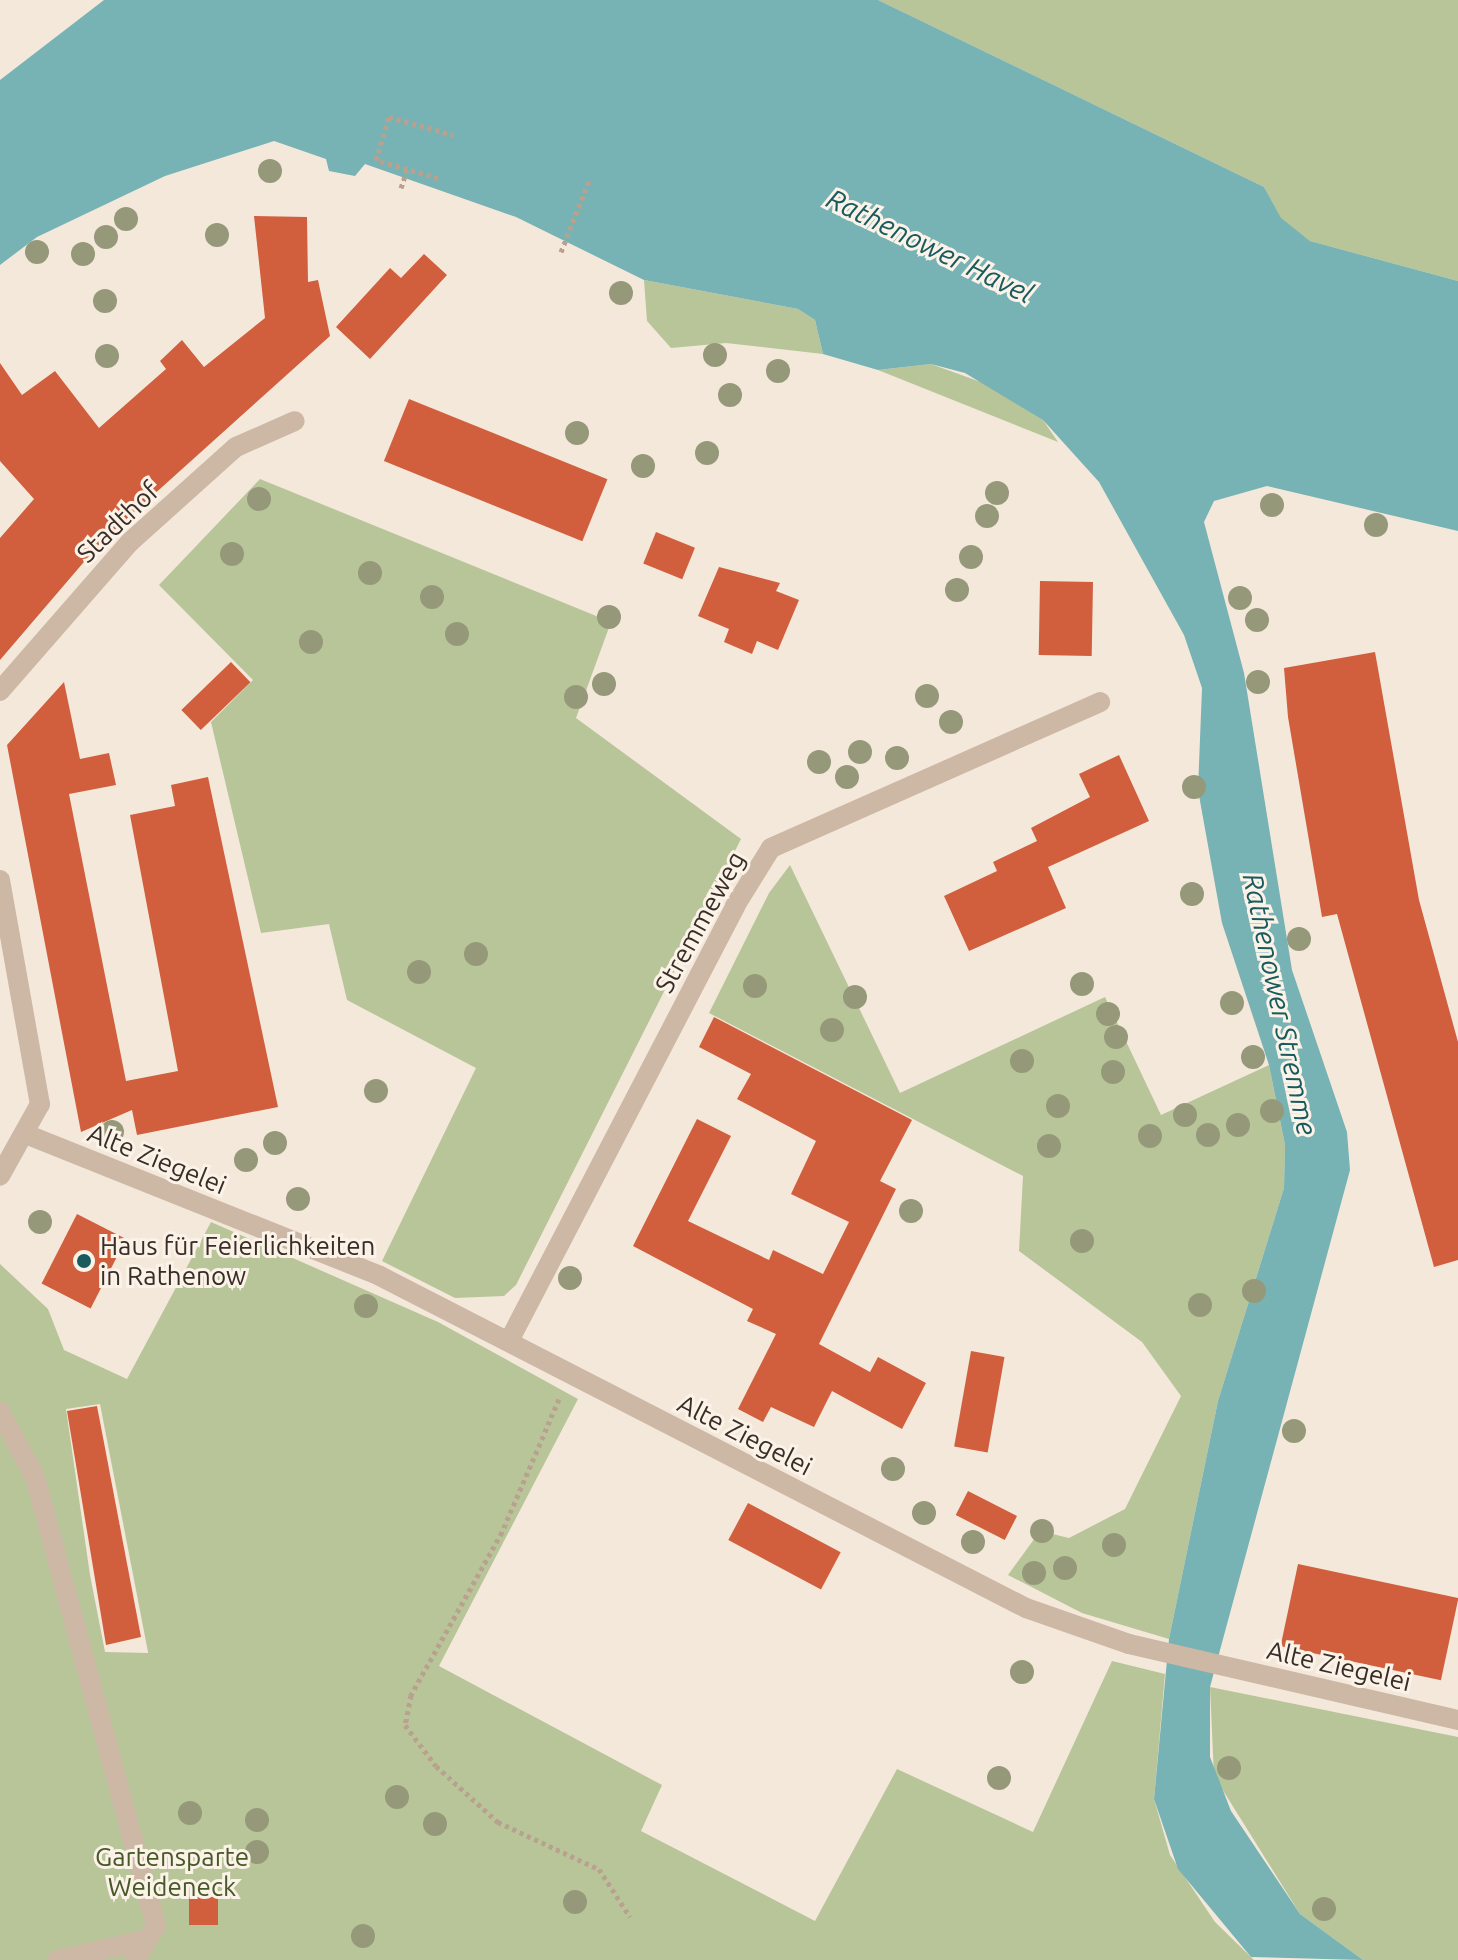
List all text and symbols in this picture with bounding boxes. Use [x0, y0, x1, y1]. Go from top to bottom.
water label: Rathenower Havel [821, 181, 1039, 311]
street label: Stadthof [70, 475, 166, 569]
street label: Stremmeweg [648, 846, 752, 998]
water label: Rathenower Stremme [1236, 870, 1324, 1138]
street label: Alte Ziegelei [83, 1117, 231, 1201]
place label: Haus für Feierlichkeiten in Rathenow [100, 1230, 375, 1292]
marker: Haus für Feierlichkeiten in Rathenow [75, 1252, 93, 1270]
street label: Alte Ziegelei [673, 1388, 817, 1482]
street label: Alte Ziegelei [1264, 1634, 1414, 1698]
park label: Gartensparte Weideneck [95, 1841, 249, 1902]

